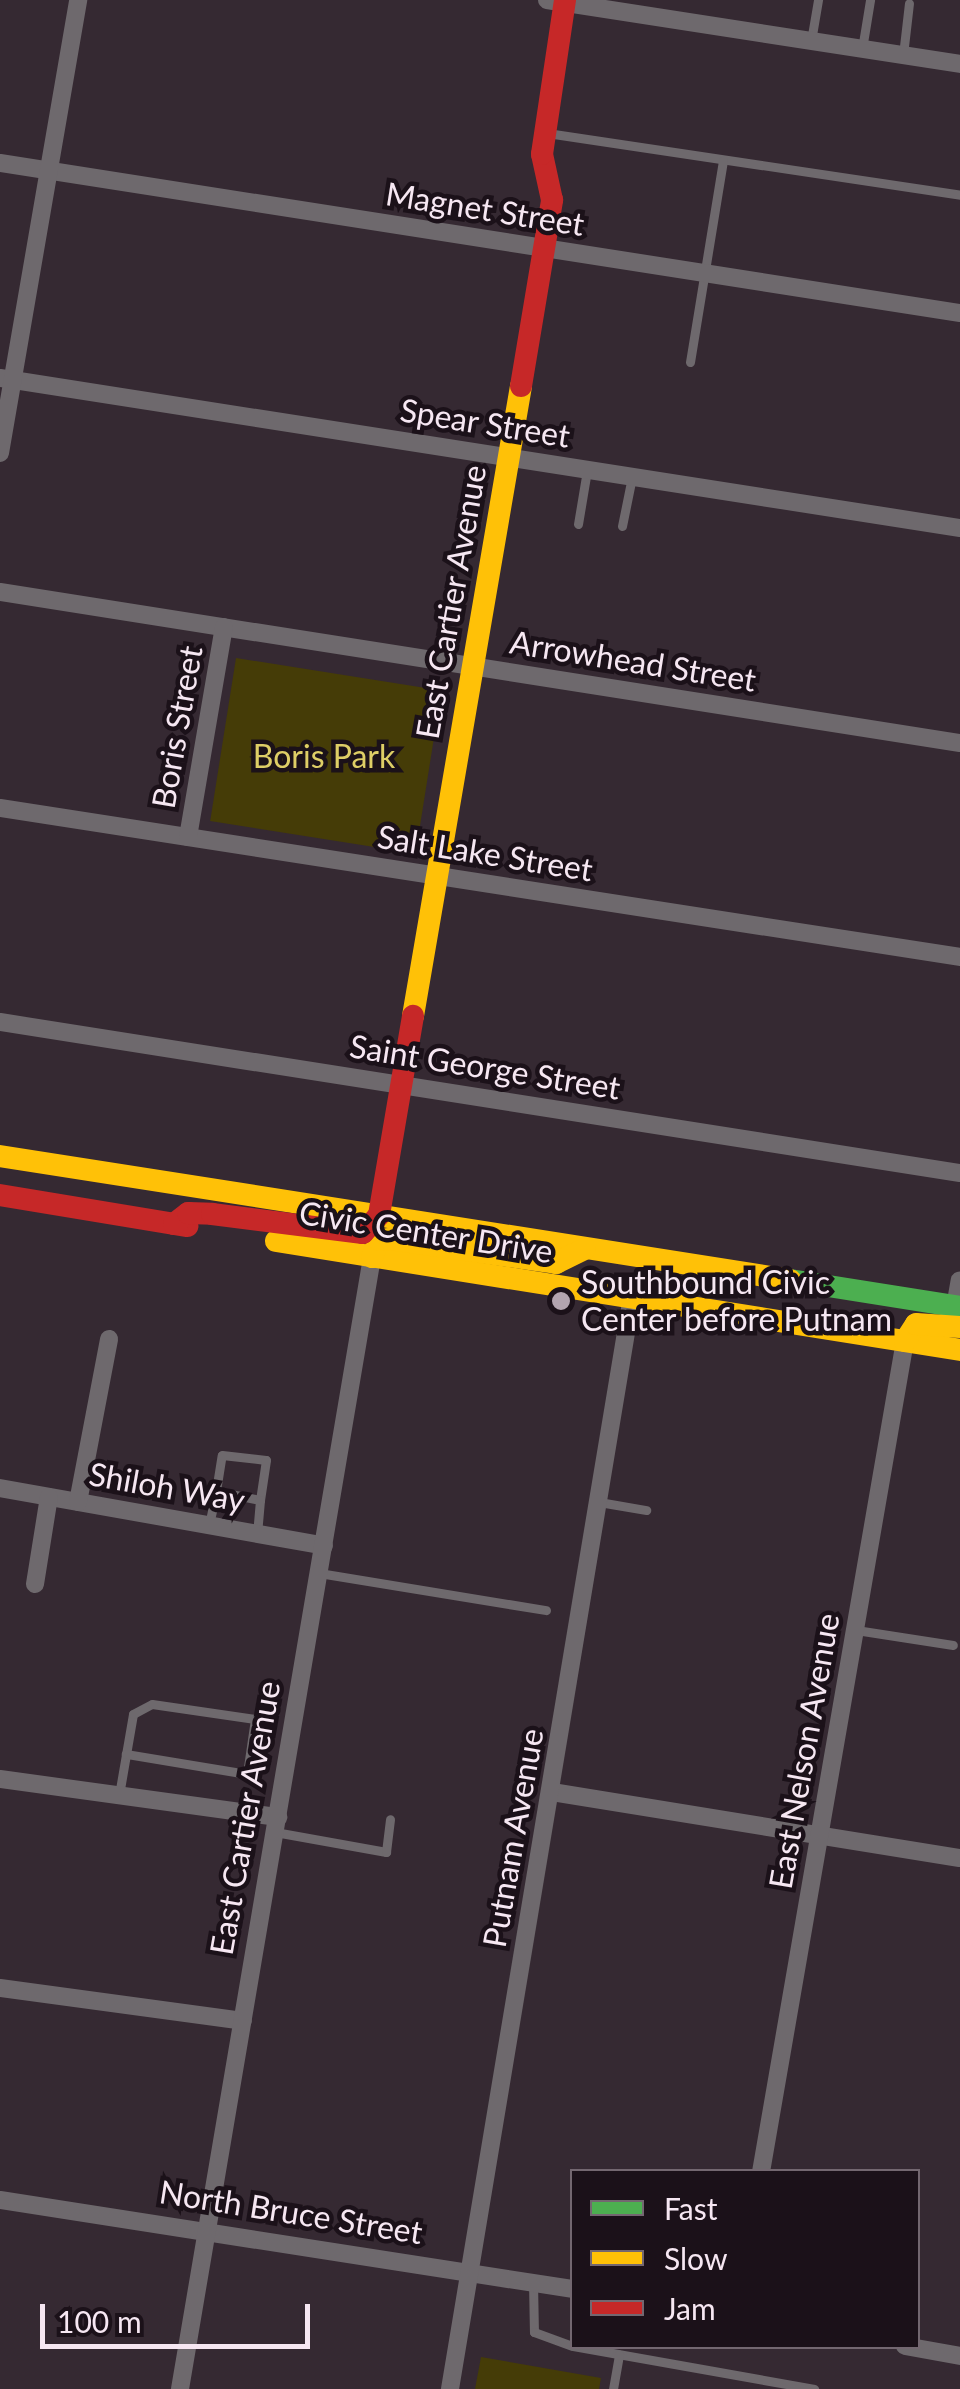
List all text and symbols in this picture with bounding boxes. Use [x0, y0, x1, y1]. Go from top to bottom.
street label: Magnet Street [383, 174, 587, 244]
street label: Spear Street [397, 391, 573, 455]
street label: East Cartier Avenue [408, 461, 494, 743]
street label: Arrowhead Street [507, 623, 759, 699]
street label: Boris Street [144, 643, 210, 811]
park label: Boris Park [253, 737, 395, 775]
street label: Salt Lake Street [375, 817, 595, 889]
street label: Saint George Street [347, 1027, 623, 1107]
street label: Civic Center Drive [296, 1193, 556, 1271]
place label: Southbound Civic Center before Putnam [581, 1264, 893, 1339]
marker: Southbound Civic Center before Putnam [550, 1290, 572, 1312]
street label: Shiloh Way [86, 1454, 248, 1520]
street label: East Nelson Avenue [761, 1610, 847, 1892]
street label: East Cartier Avenue [202, 1677, 288, 1959]
street label: Putnam Avenue [475, 1725, 551, 1951]
legend [570, 2169, 920, 2349]
street label: North Bruce Street [157, 2172, 425, 2252]
text: Fast [664, 2190, 718, 2226]
text: Slow [664, 2240, 727, 2276]
scale bar [45, 2284, 315, 2346]
text: Jam [664, 2290, 716, 2326]
text: 100 m [57, 2303, 142, 2339]

